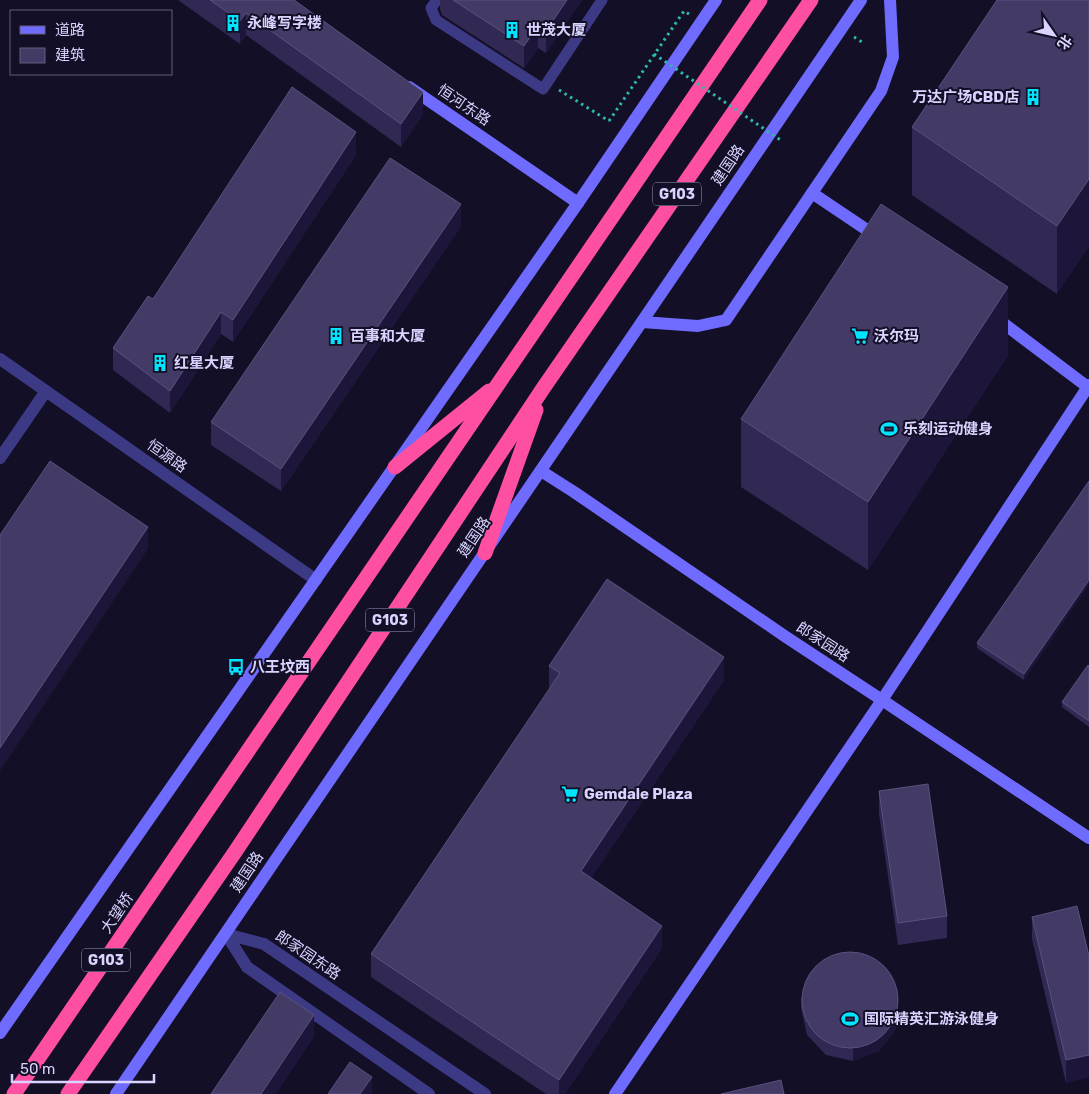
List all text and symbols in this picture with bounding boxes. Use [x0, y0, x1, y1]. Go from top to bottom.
legend [10, 10, 172, 75]
north arrow [1029, 10, 1079, 60]
building icon: 永峰写字楼 [223, 13, 243, 33]
place label: 永峰写字楼 [247, 14, 322, 32]
building icon: 世茂大厦 [502, 20, 522, 40]
text: 道路 [55, 21, 85, 39]
place label: 世茂大厦 [526, 21, 586, 39]
text: 北 [1053, 31, 1075, 53]
text: 建筑 [55, 46, 85, 64]
street label: 恒河东路 [434, 81, 494, 129]
building icon: 万达广场CBD店 [1023, 87, 1043, 107]
place label: 万达广场CBD店 [912, 88, 1019, 106]
street label: 建国路 [708, 141, 748, 189]
road number: G103 [653, 182, 701, 205]
building icon: 百事和大厦 [326, 326, 346, 346]
supermarket icon: 沃尔玛 [850, 326, 870, 346]
place label: 百事和大厦 [350, 327, 425, 345]
place label: 沃尔玛 [874, 327, 919, 345]
building icon: 红星大厦 [150, 353, 170, 373]
place label: 红星大厦 [174, 354, 234, 372]
sports icon: 乐刻运动健身 [879, 419, 899, 439]
place label: 乐刻运动健身 [903, 420, 993, 438]
street label: 恒源路 [143, 436, 191, 476]
street label: 建国路 [454, 513, 494, 561]
road number: G103 [366, 608, 414, 632]
street label: 郎家园路 [793, 618, 853, 666]
bus stop icon: 八王坟西 [226, 657, 246, 677]
place label: 八王坟西 [250, 658, 310, 676]
supermarket icon: Gemdale Plaza [560, 784, 580, 804]
place label: Gemdale Plaza [584, 785, 693, 803]
street label: 建国路 [227, 848, 267, 896]
street label: 大望桥 [97, 889, 137, 937]
street label: 郎家园东路 [272, 927, 344, 983]
road number: G103 [82, 948, 130, 972]
sports icon: 国际精英汇游泳健身 [840, 1009, 860, 1029]
place label: 国际精英汇游泳健身 [864, 1010, 999, 1028]
scale bar [12, 1052, 155, 1084]
text: 50 m [20, 1060, 55, 1078]

